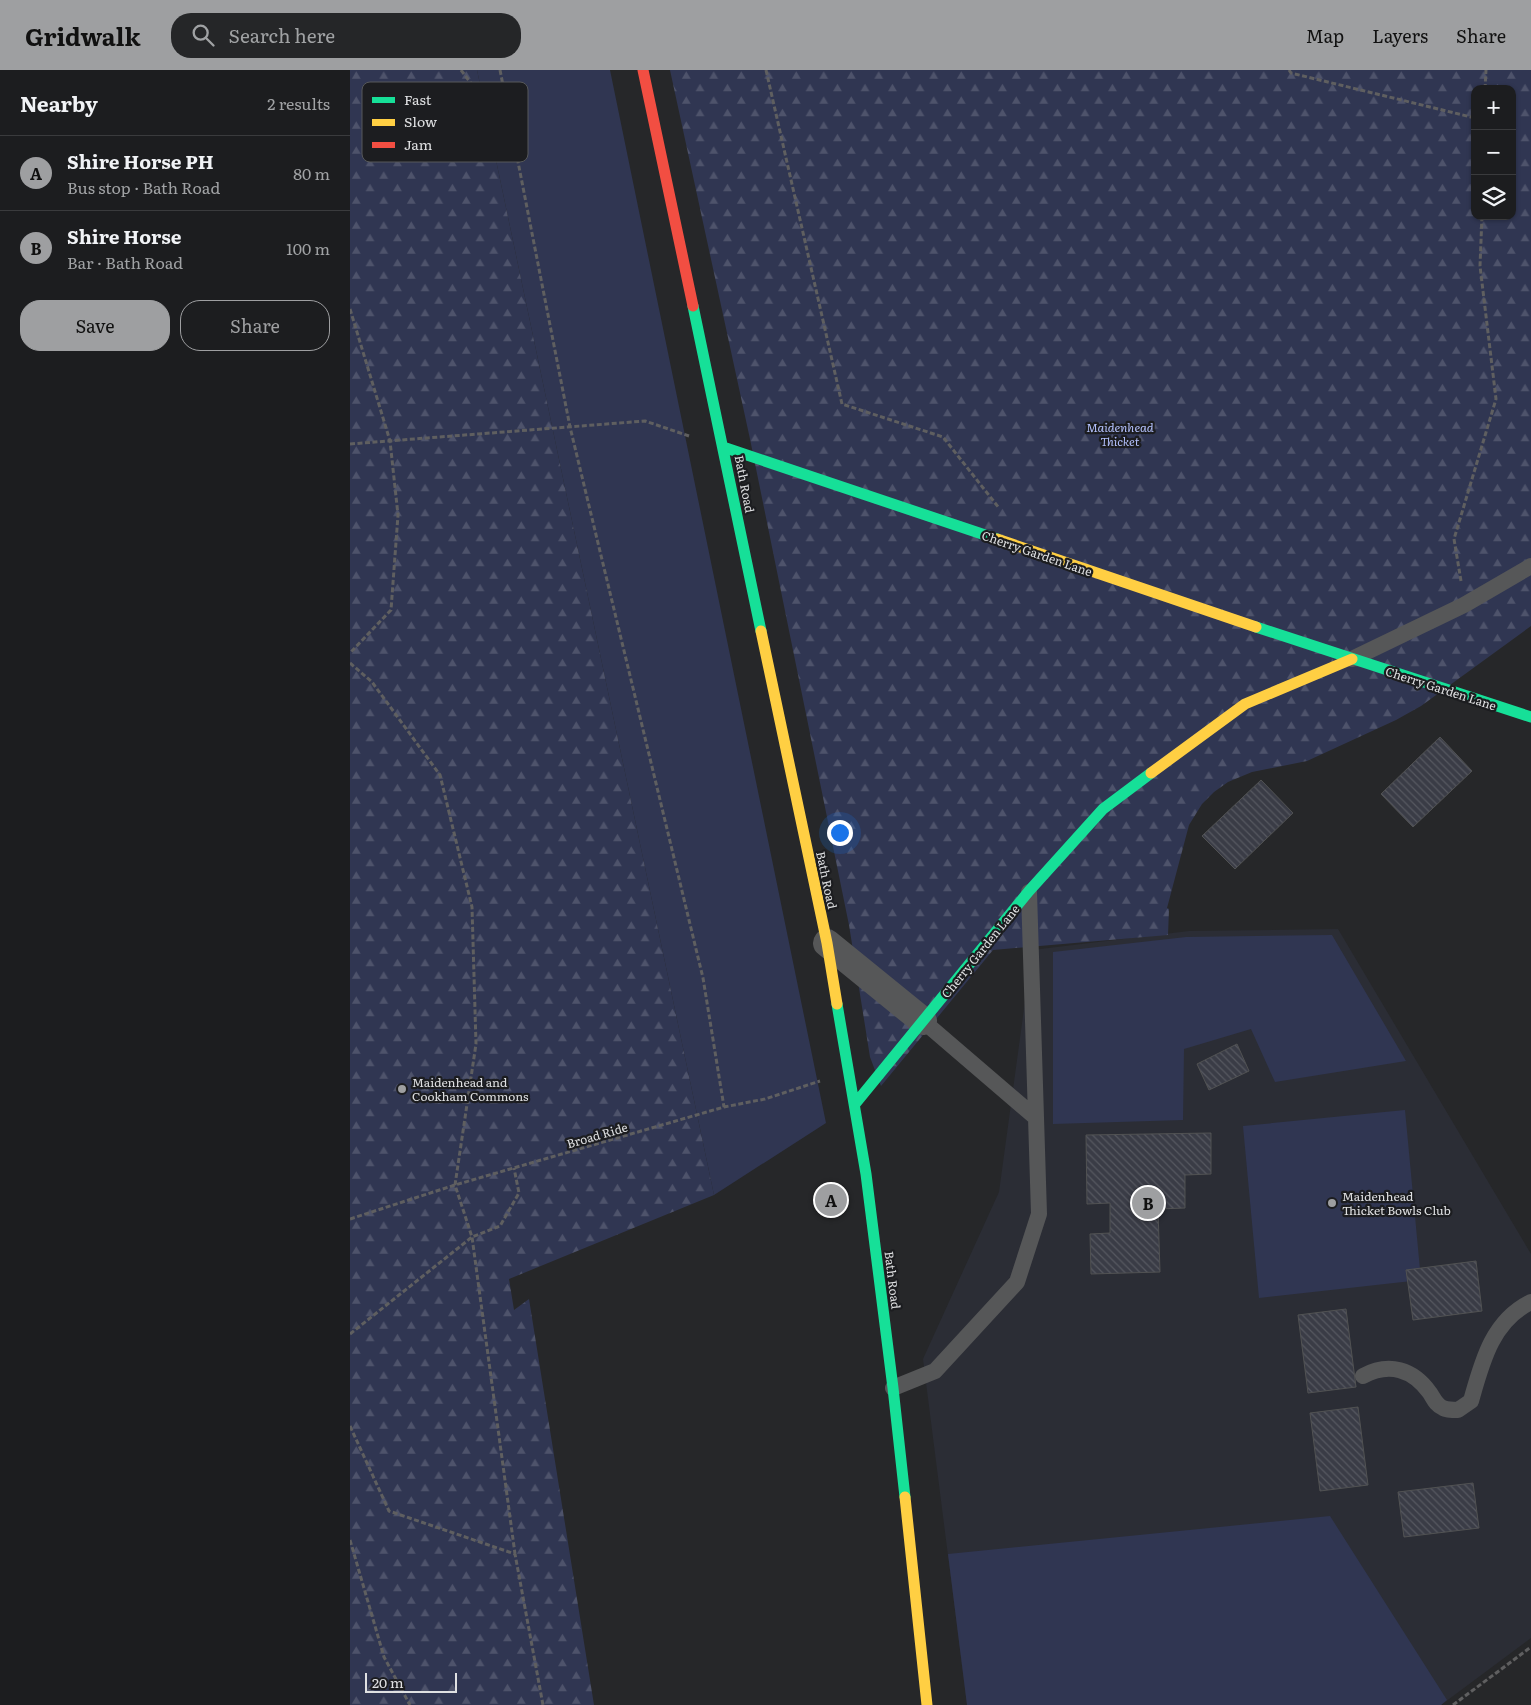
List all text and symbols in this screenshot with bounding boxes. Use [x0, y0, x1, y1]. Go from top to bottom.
search box [171, 13, 521, 58]
text: Gridwalk [25, 18, 141, 53]
icon: search [189, 21, 217, 49]
text: Search here [229, 21, 335, 49]
text: Map [1306, 22, 1344, 49]
text: Layers [1372, 22, 1428, 49]
text: Share [1456, 22, 1506, 49]
legend [362, 82, 528, 162]
map controls [1471, 85, 1516, 220]
button: + [1471, 85, 1516, 130]
text: Nearby [20, 87, 98, 118]
text: Fast [404, 89, 432, 109]
text: 2 results [267, 91, 330, 115]
text: Slow [404, 111, 437, 131]
button: − [1471, 130, 1516, 175]
text: Jam [404, 134, 433, 154]
text: Shire Horse PH [67, 147, 214, 175]
text: A [30, 161, 42, 185]
text: 80 m [293, 161, 330, 185]
text: Bus stop · Bath Road [67, 175, 220, 199]
button: layers [1471, 175, 1516, 220]
text: Shire Horse [67, 222, 181, 250]
text: B [30, 236, 42, 260]
text: 100 m [286, 236, 330, 260]
text: Bar · Bath Road [67, 250, 183, 274]
button: Save [20, 300, 170, 351]
button: Share [180, 300, 330, 351]
park label: Maidenhead Thicket [1086, 418, 1154, 450]
street label: Bath Road [731, 454, 760, 515]
street label: Cherry Garden Lane [979, 526, 1095, 580]
street label: Cherry Garden Lane [1383, 662, 1499, 714]
your location [827, 820, 853, 846]
street label: Bath Road [812, 850, 842, 911]
street label: Cherry Garden Lane [937, 900, 1023, 1002]
place label: Maidenhead and Cookham Commons [412, 1073, 529, 1105]
marker: Maidenhead and Cookham Commons [396, 1083, 408, 1095]
street label: Broad Ride [564, 1118, 630, 1152]
pin: A [815, 1181, 847, 1219]
pin: B [1132, 1184, 1164, 1222]
place label: Maidenhead Thicket Bowls Club [1342, 1187, 1451, 1219]
marker: Maidenhead Thicket Bowls Club [1326, 1197, 1338, 1209]
street label: Bath Road [881, 1250, 906, 1311]
scale bar [365, 1670, 458, 1693]
text: 20 m [372, 1672, 404, 1692]

